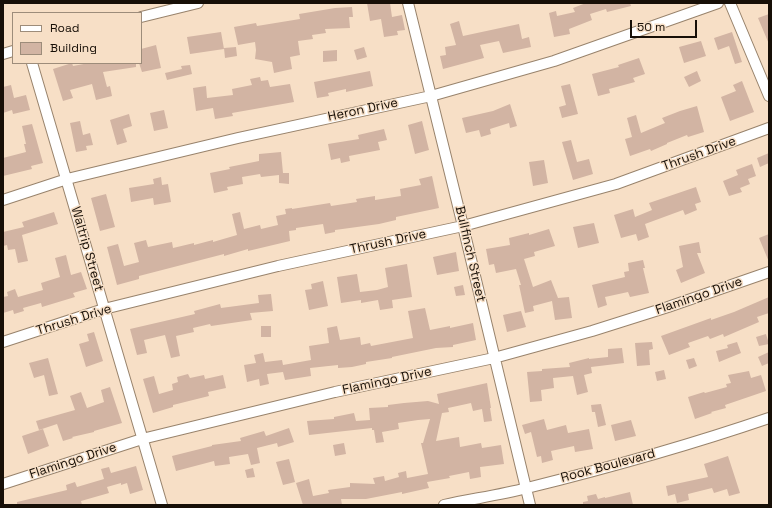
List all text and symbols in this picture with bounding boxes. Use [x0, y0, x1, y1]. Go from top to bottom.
legend [12, 12, 142, 64]
scale bar [632, 12, 699, 38]
text: 50 m [637, 19, 665, 35]
text: Road [50, 20, 79, 36]
text: Building [50, 40, 97, 56]
street label: Heron Drive [326, 95, 400, 125]
street label: Thrush Drive [660, 133, 738, 175]
street label: Bullfinch Street [451, 204, 489, 304]
street label: Waltrip Street [67, 205, 107, 293]
street label: Thrush Drive [348, 226, 428, 258]
street label: Flamingo Drive [653, 274, 745, 318]
street label: Thrush Drive [35, 301, 113, 339]
street label: Flamingo Drive [341, 364, 433, 398]
street label: Flamingo Drive [27, 440, 119, 482]
street label: Rook Boulevard [559, 446, 657, 486]

